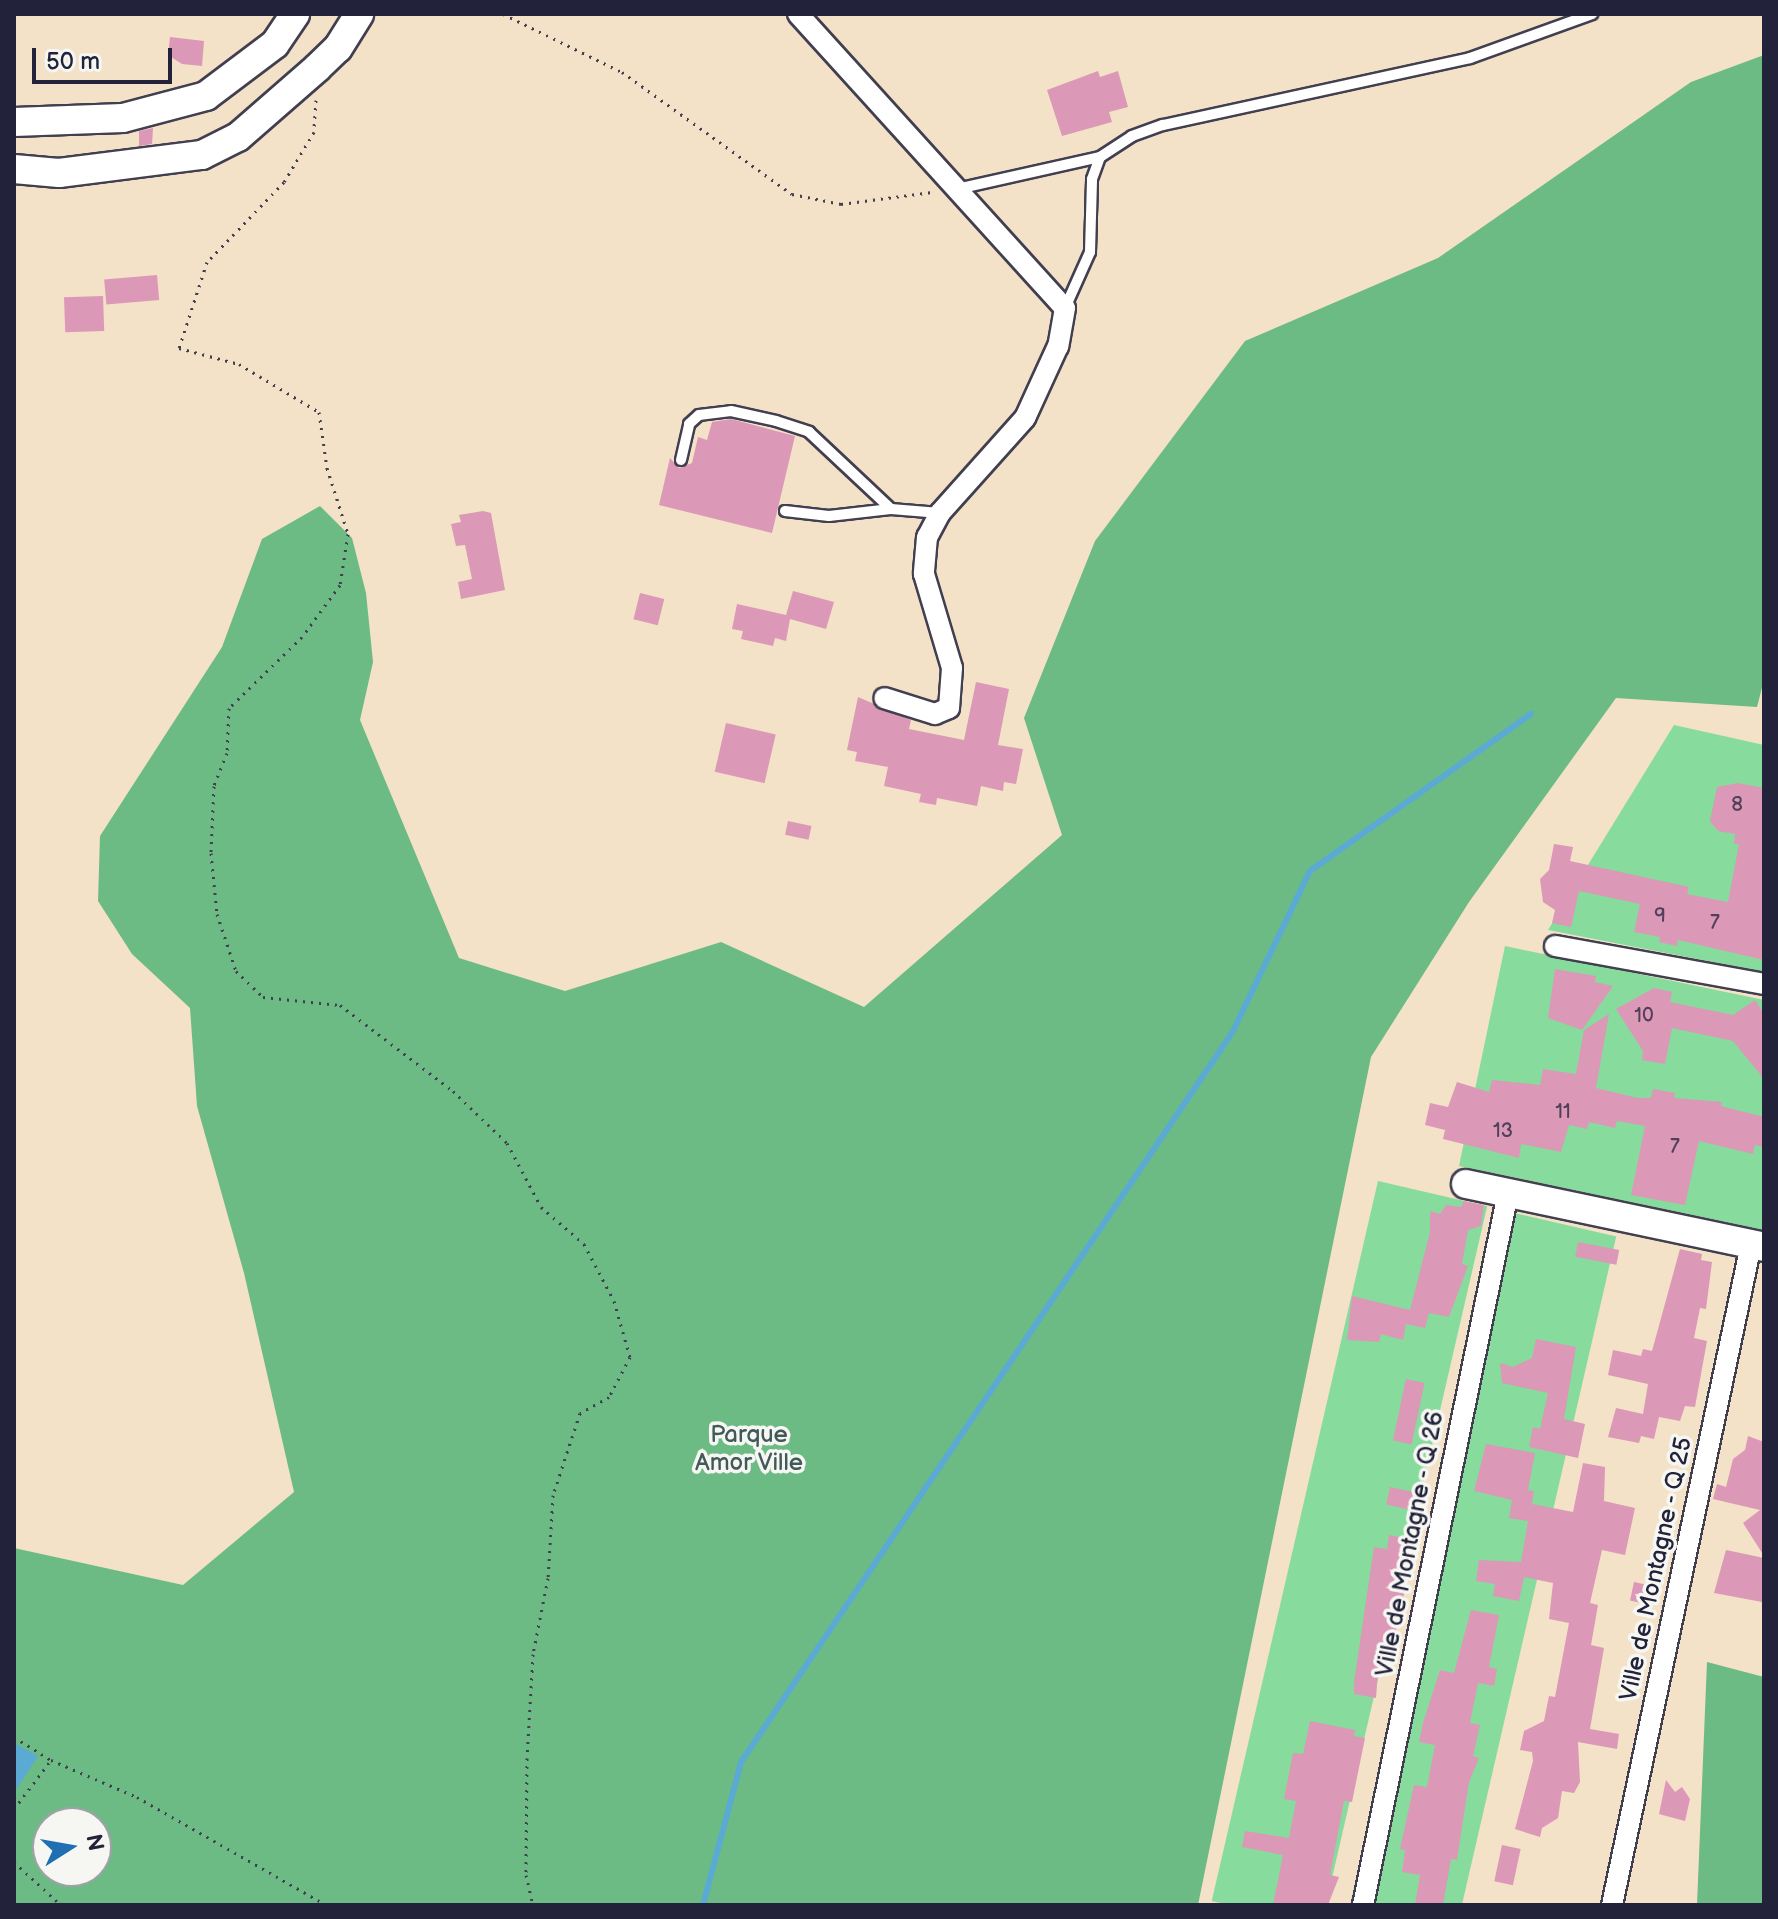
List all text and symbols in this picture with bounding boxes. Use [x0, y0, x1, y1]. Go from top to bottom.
scale bar [36, 32, 176, 82]
text: 50 m [46, 47, 100, 76]
house number: 8 [1731, 793, 1743, 817]
house number: 9 [1654, 904, 1666, 928]
house number: 7 [1710, 911, 1720, 935]
house number: 10 [1634, 1004, 1654, 1028]
house number: 11 [1555, 1100, 1571, 1124]
house number: 13 [1493, 1119, 1513, 1143]
house number: 7 [1670, 1135, 1680, 1159]
street label: Ville de Montagne - Q 26 [1370, 1408, 1450, 1680]
park label: Parque Amor Ville [695, 1421, 803, 1477]
street label: Ville de Montagne - Q 25 [1614, 1434, 1698, 1704]
north arrow [32, 1807, 112, 1887]
text: N [79, 1832, 109, 1853]

